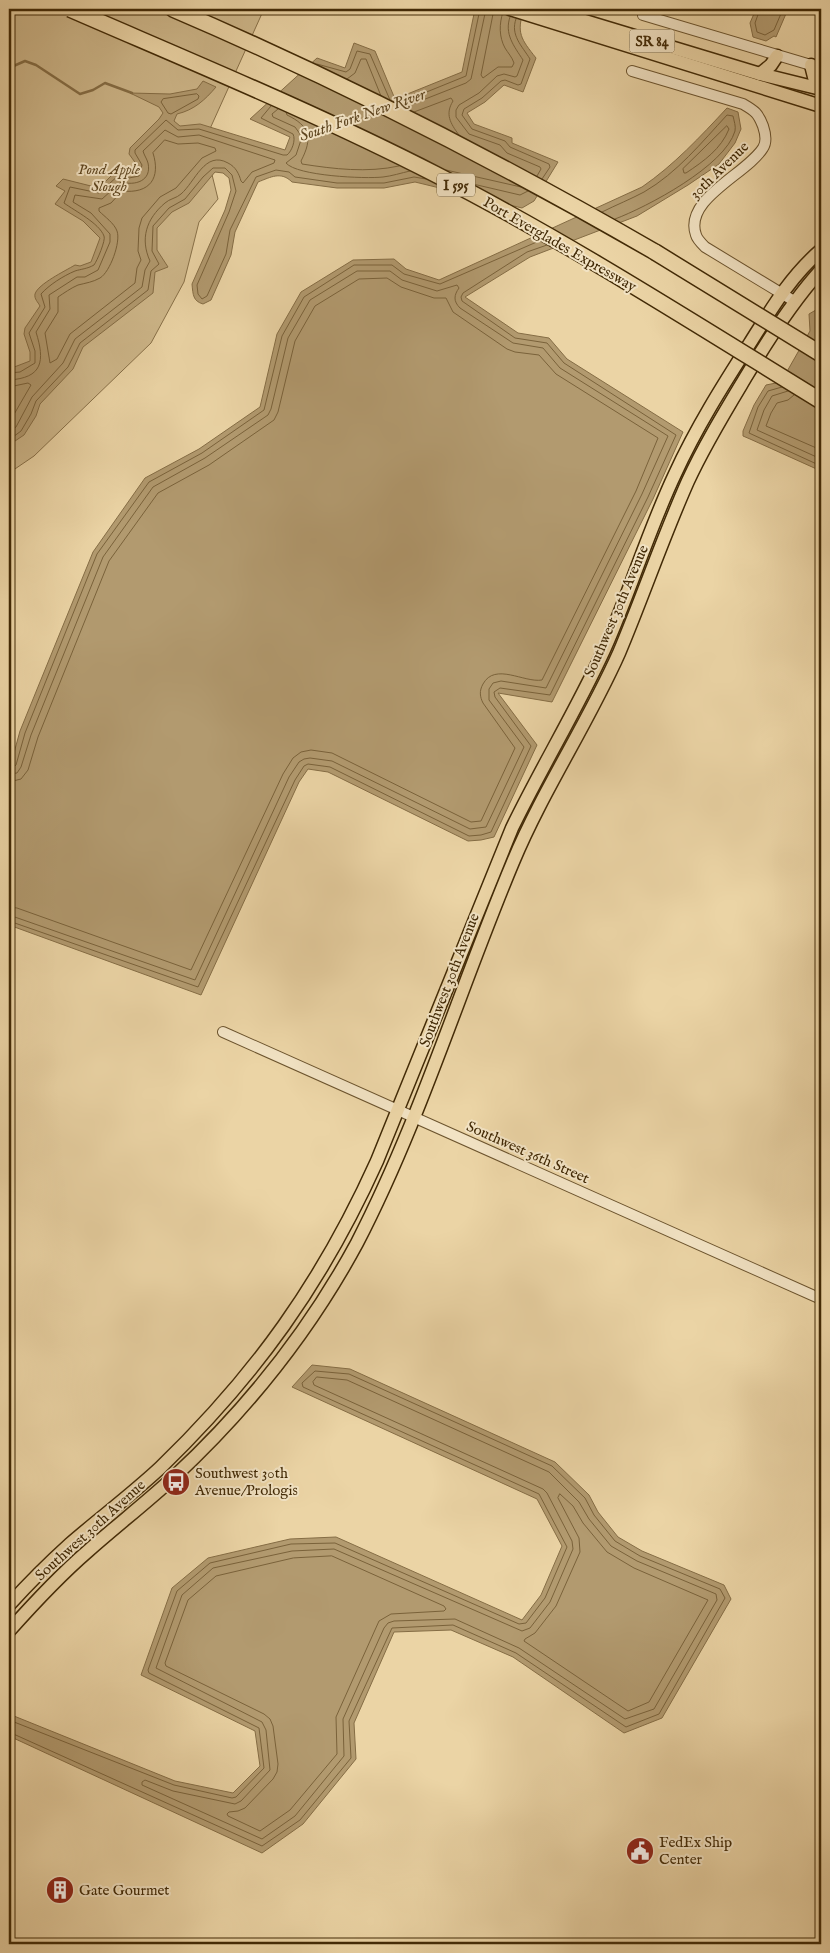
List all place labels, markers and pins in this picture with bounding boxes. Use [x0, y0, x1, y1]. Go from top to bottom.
place label: Southwest 30th Avenue/Prologis [194, 1464, 298, 1500]
bus stop icon: Southwest 30th Avenue/Prologis [161, 1467, 191, 1497]
place label: FedEx Ship Center [659, 1833, 732, 1869]
public building icon: FedEx Ship Center [625, 1836, 655, 1866]
building icon: Gate Gourmet [45, 1875, 75, 1905]
place label: Gate Gourmet [79, 1881, 170, 1900]

